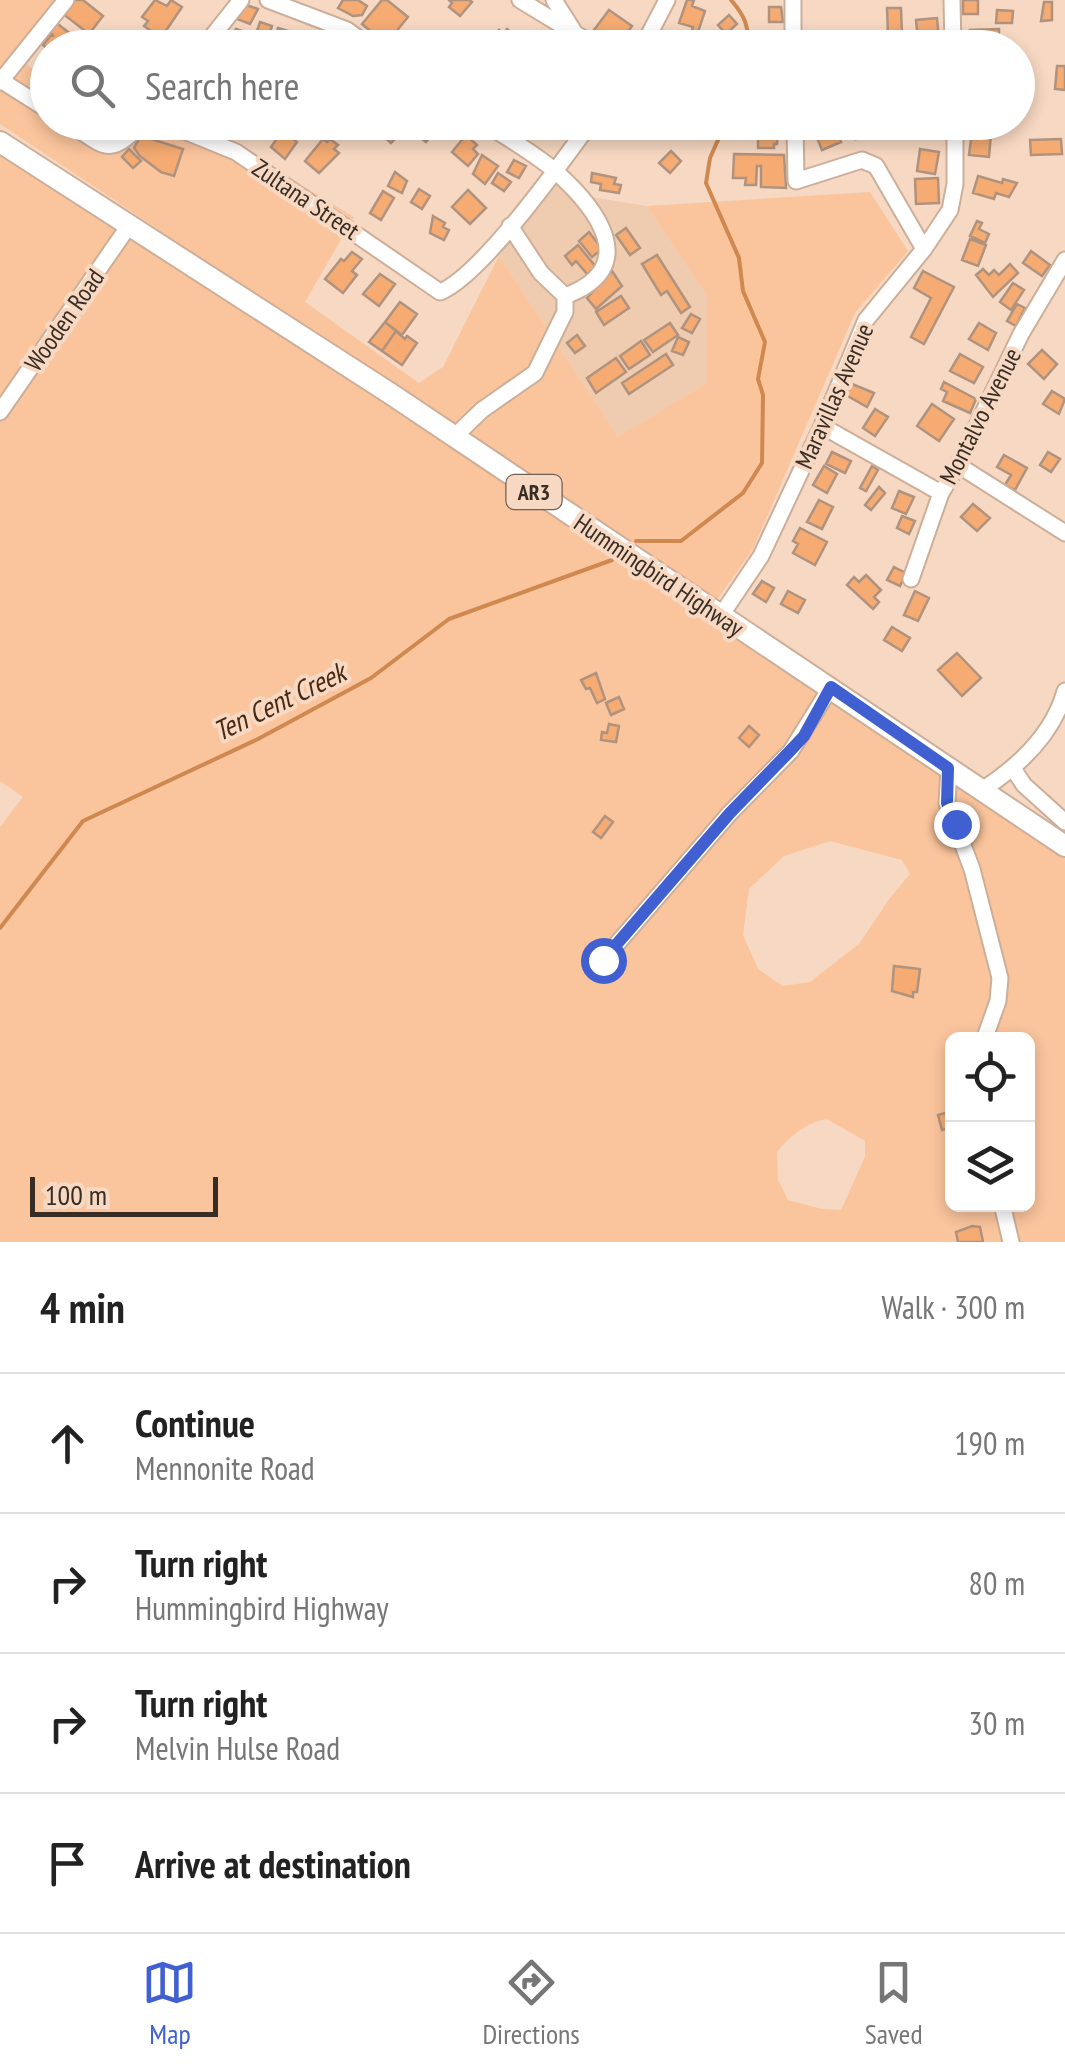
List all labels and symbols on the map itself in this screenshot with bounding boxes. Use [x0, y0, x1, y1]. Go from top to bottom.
street label: Zultana Street [246, 152, 366, 246]
street label: Wooden Road [17, 263, 111, 377]
street label: Maravillas Avenue [788, 318, 880, 474]
street label: Montalvo Avenue [932, 342, 1028, 490]
road number: AR3 [506, 475, 562, 509]
street label: Hummingbird Highway [568, 506, 751, 644]
water label: Ten Cent Creek [207, 652, 354, 749]
route end [934, 802, 980, 848]
route start [581, 938, 627, 984]
scale bar [30, 1172, 218, 1216]

